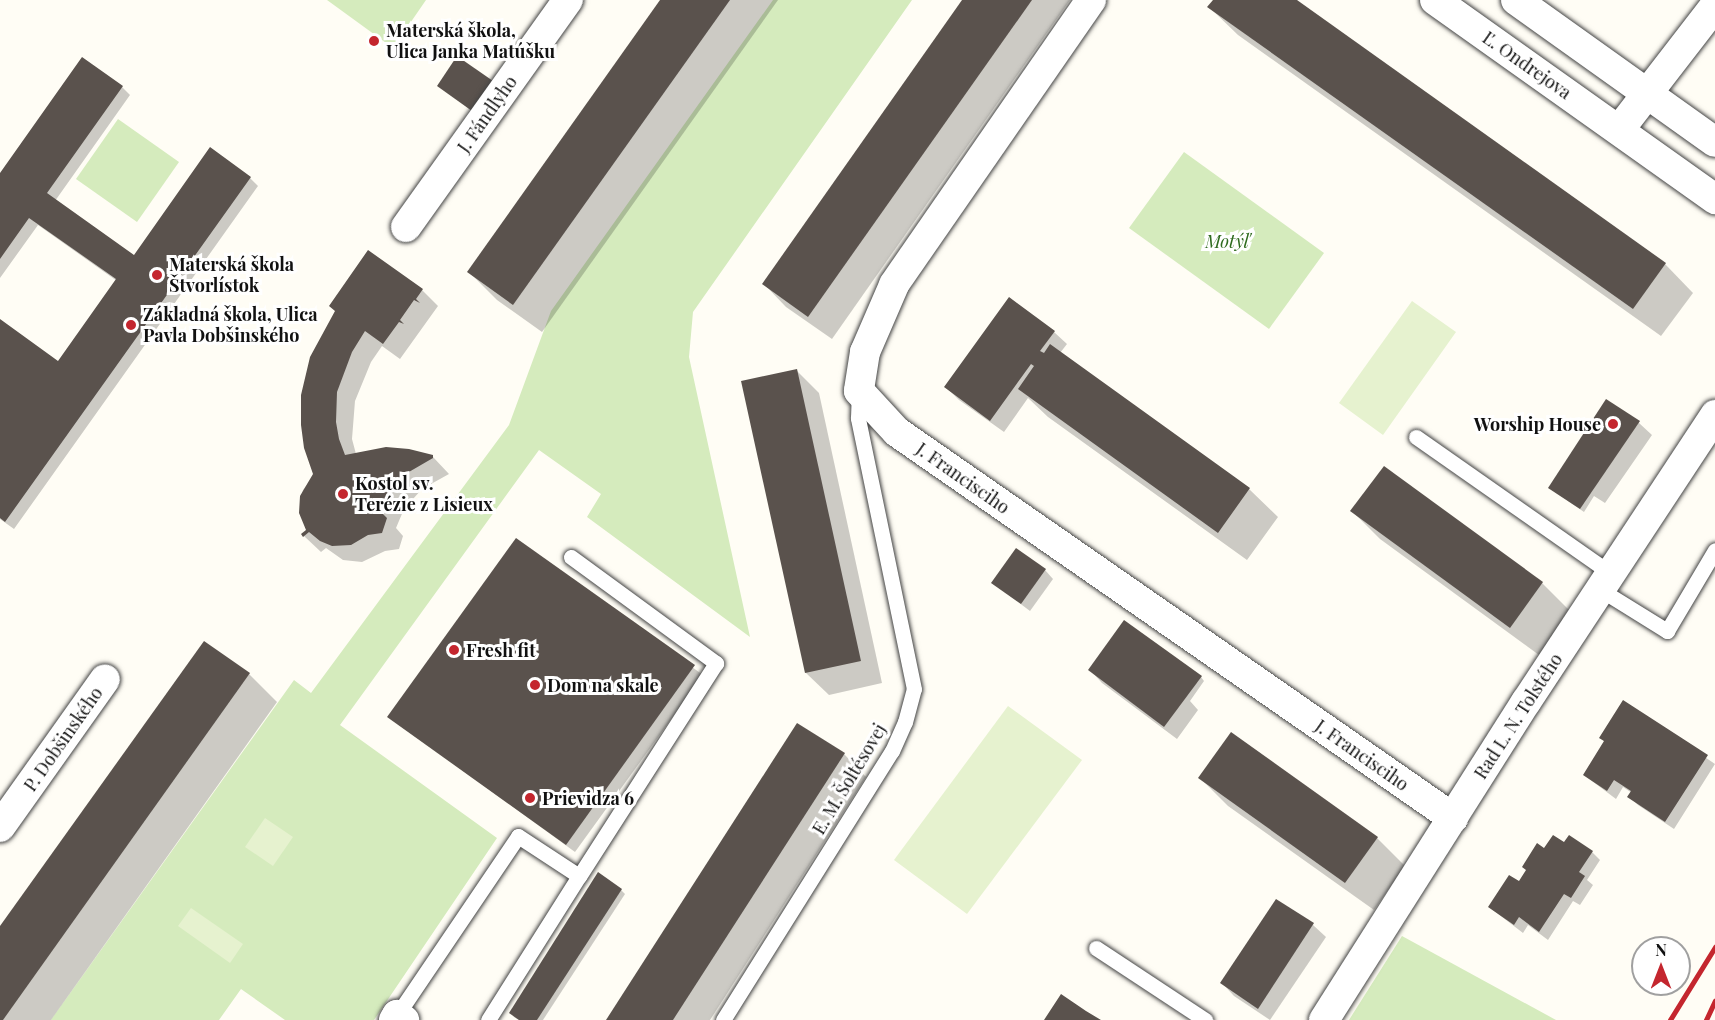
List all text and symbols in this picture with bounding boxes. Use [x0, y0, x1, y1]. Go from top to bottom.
place label: Materská škola, Ulica Janka Matúšku [386, 20, 555, 63]
street label: Ľ. Ondrejova [1479, 27, 1575, 103]
marker: Materská škola, Ulica Janka Matúšku [367, 34, 381, 48]
street label: J. Fándlyho [453, 71, 521, 157]
park label: Motýľ [1205, 230, 1249, 252]
place label: Materská škola Štvorlístok [169, 254, 294, 296]
marker: Materská škola Štvorlístok [150, 268, 164, 282]
place label: Základná škola, Ulica Pavla Dobšinského [143, 304, 318, 346]
marker: Základná škola, Ulica Pavla Dobšinského [124, 318, 138, 332]
place label: Worship House [1474, 413, 1601, 435]
marker: Worship House [1606, 417, 1620, 431]
street label: J. Francisciho [912, 438, 1014, 518]
place label: Kostol sv. Terézie z Lisieux [355, 473, 493, 516]
marker: Kostol sv. Terézie z Lisieux [336, 487, 350, 501]
place label: Fresh fit [466, 639, 536, 661]
marker: Fresh fit [447, 643, 461, 657]
street label: Rad L. N. Tolstého [1469, 649, 1567, 783]
place label: Dom na skale [547, 674, 659, 696]
marker: Dom na skale [528, 678, 542, 692]
street label: P. Dobšinského [19, 683, 107, 795]
street label: J. Francisciho [1311, 715, 1413, 795]
street label: E. M. Šoltésovej [808, 720, 890, 838]
place label: Prievidza 6 [542, 787, 634, 809]
marker: Prievidza 6 [523, 791, 537, 805]
north arrow [1631, 936, 1691, 996]
text: N [1655, 939, 1667, 960]

